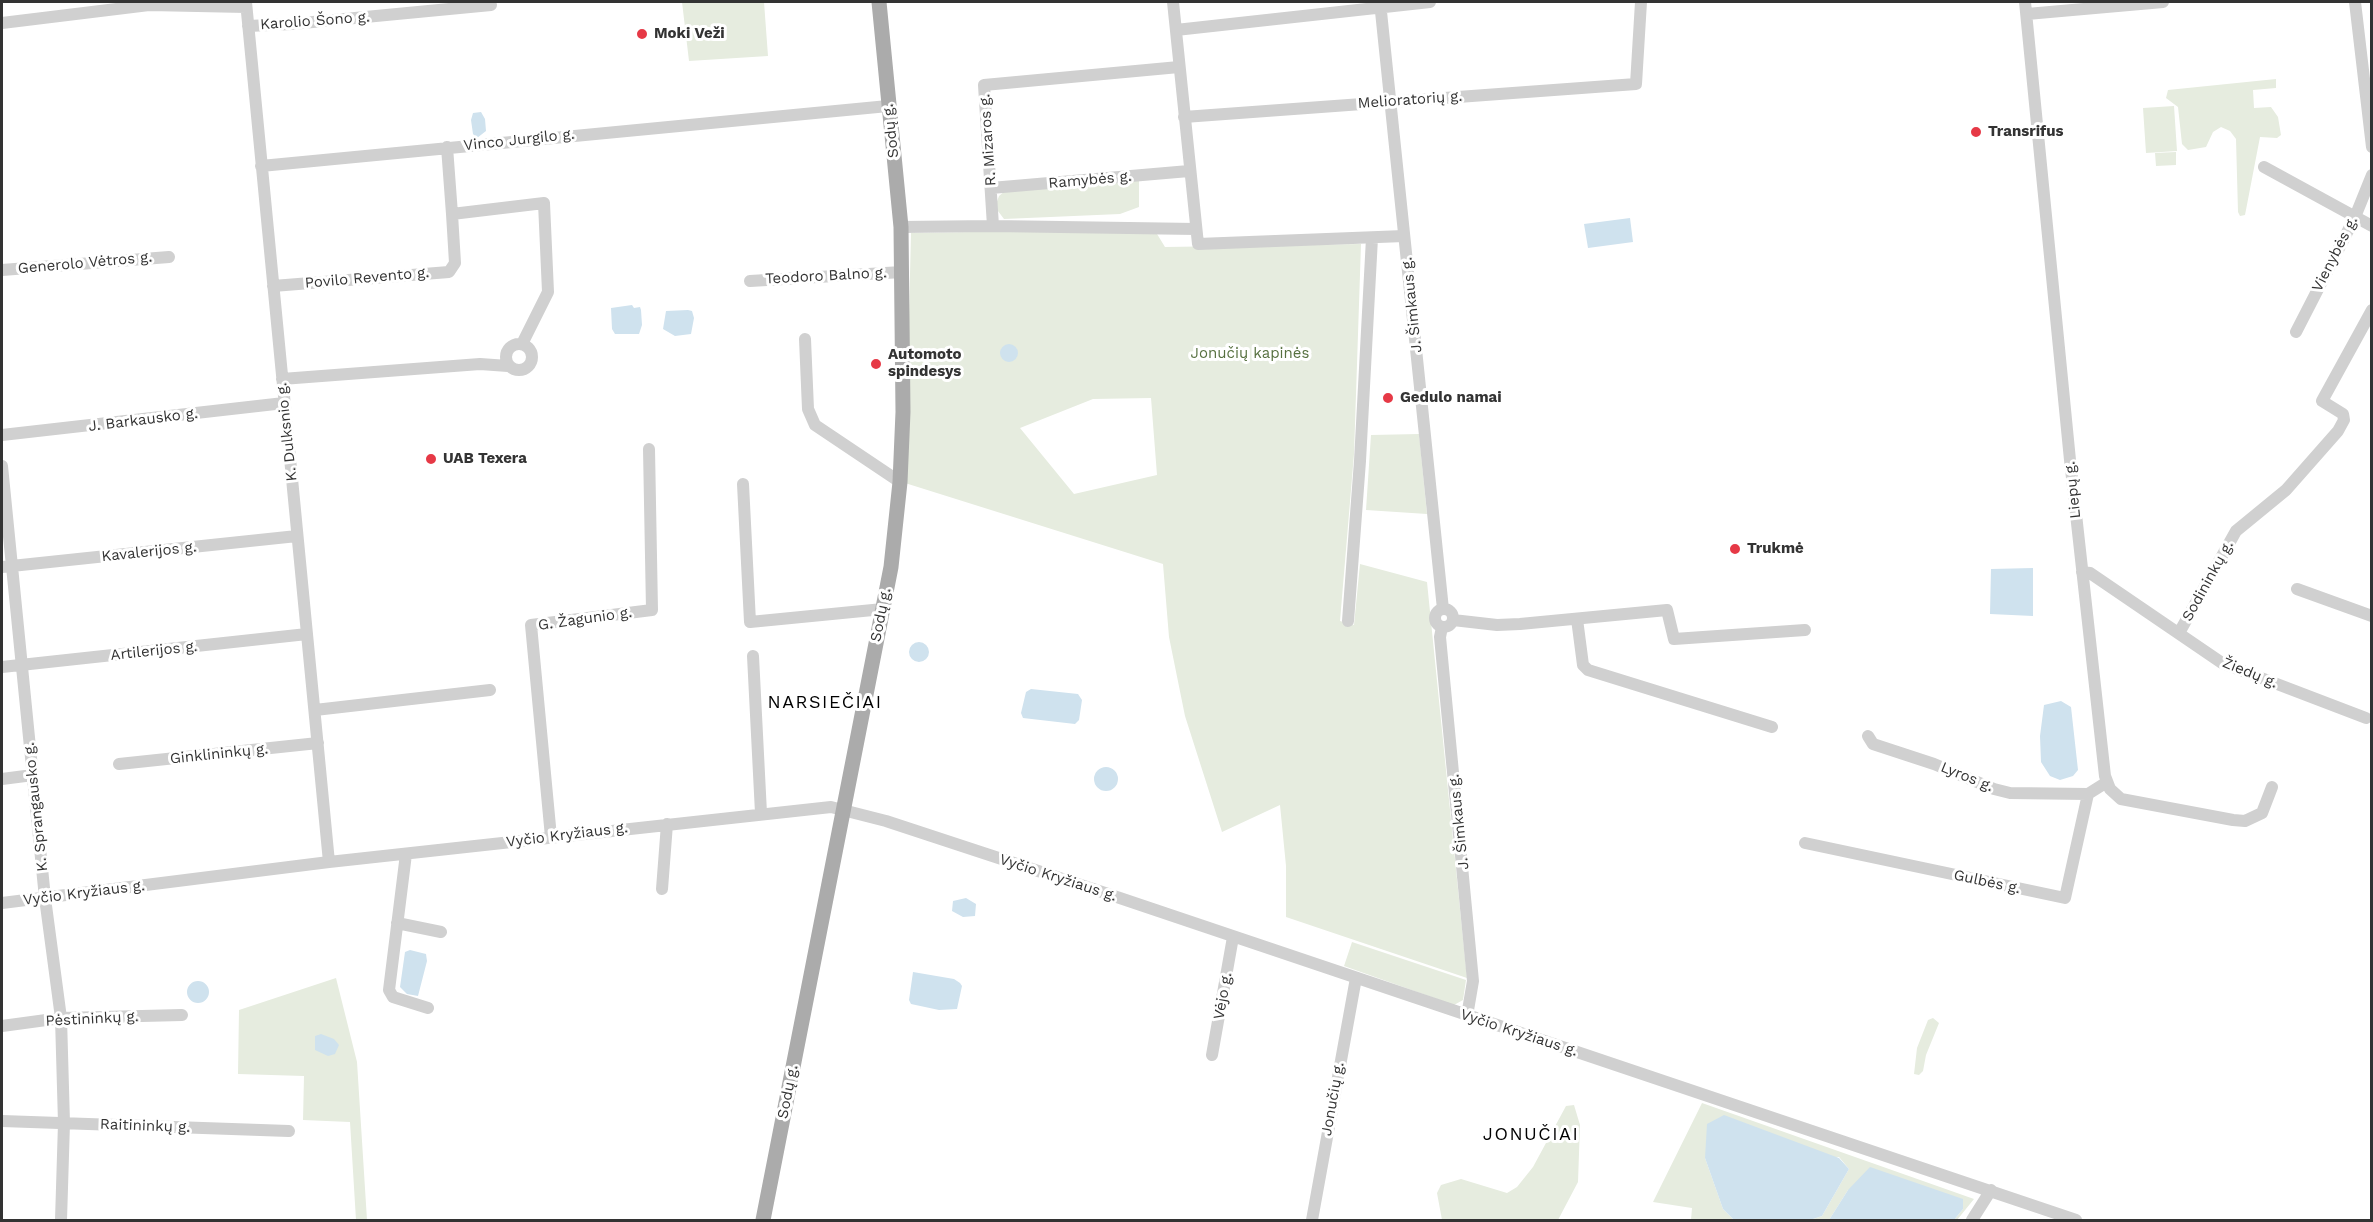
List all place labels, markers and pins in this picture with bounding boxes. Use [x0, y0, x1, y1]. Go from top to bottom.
place label: Moki Veži [654, 25, 725, 43]
marker: Moki Veži [635, 27, 649, 41]
place label: Transrifus [1988, 123, 2064, 141]
marker: Transrifus [1969, 125, 1983, 139]
place label: Automoto spindesys [888, 346, 962, 381]
marker: Automoto spindesys [869, 357, 883, 371]
place label: Gedulo namai [1400, 389, 1502, 407]
marker: Gedulo namai [1381, 391, 1395, 405]
place label: UAB Texera [443, 450, 527, 468]
marker: UAB Texera [424, 452, 438, 466]
place label: Trukmė [1747, 540, 1804, 558]
marker: Trukmė [1728, 542, 1742, 556]

